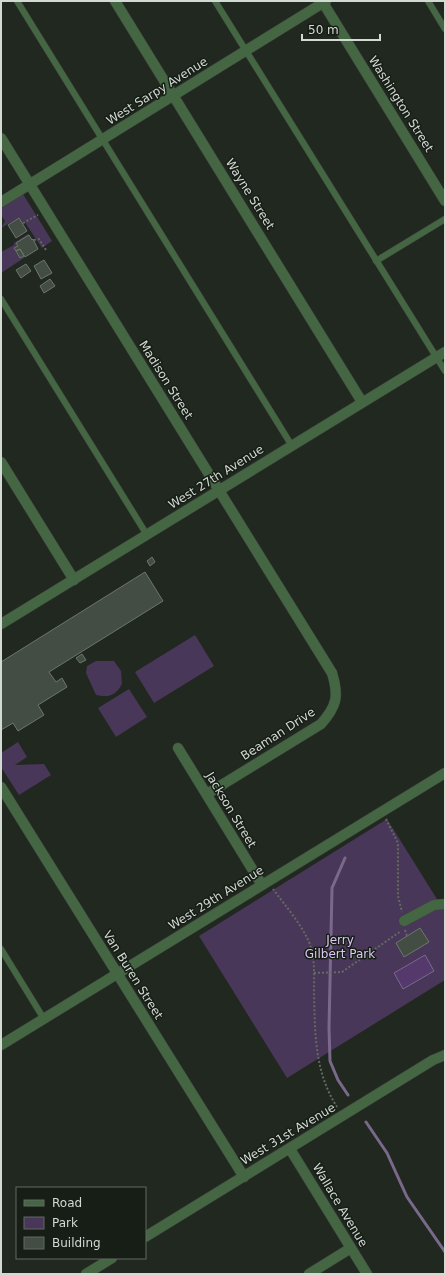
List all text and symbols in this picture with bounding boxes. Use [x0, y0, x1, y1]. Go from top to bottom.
scale bar [302, 16, 380, 42]
text: 50 m [308, 23, 339, 37]
street label: Washington Street [366, 53, 436, 155]
street label: West Sarpy Avenue [104, 54, 210, 128]
street label: Wayne Street [223, 156, 278, 232]
street label: Madison Street [136, 338, 196, 422]
street label: West 27th Avenue [166, 442, 266, 512]
street label: Beaman Drive [238, 705, 318, 763]
street label: Jackson Street [202, 769, 259, 851]
street label: West 29th Avenue [166, 863, 266, 933]
street label: Van Buren Street [100, 928, 166, 1022]
park label: Jerry Gilbert Park [305, 933, 375, 961]
street label: West 31st Avenue [238, 1100, 338, 1168]
street label: Wallace Avenue [310, 1161, 370, 1249]
legend [16, 1187, 146, 1259]
text: Road [52, 1196, 82, 1210]
text: Park [52, 1216, 78, 1230]
text: Building [52, 1236, 101, 1250]

